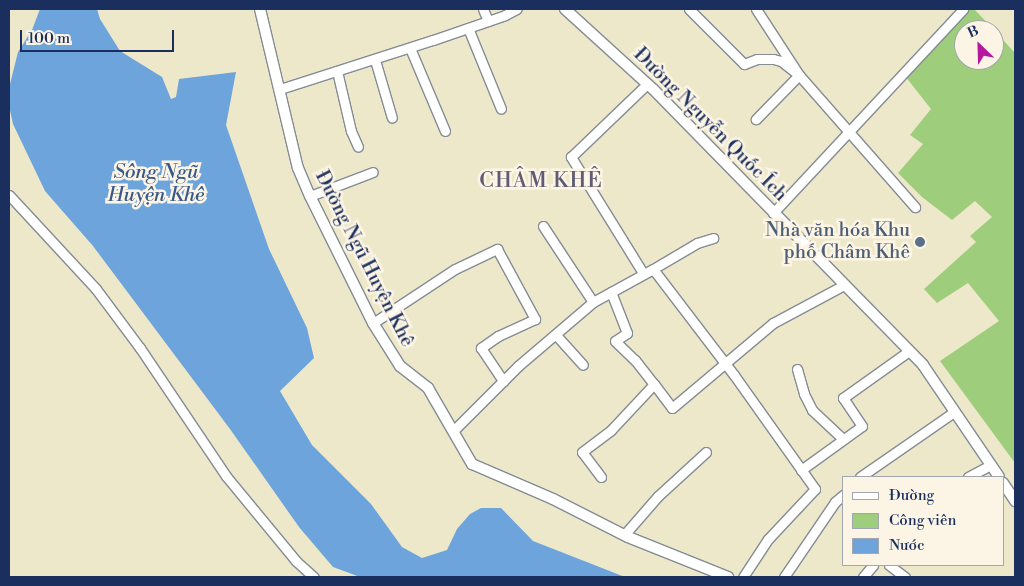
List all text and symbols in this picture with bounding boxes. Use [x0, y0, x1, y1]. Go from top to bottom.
scale bar [22, 20, 176, 52]
north arrow [954, 20, 1004, 70]
text: B [965, 22, 982, 43]
text: 100 m [28, 29, 70, 48]
street label: Đường Nguyễn Quốc Ích [628, 43, 792, 207]
water label: Sông Ngũ Huyện Khê [108, 161, 204, 208]
street label: Đường Ngũ Huyện Khê [310, 167, 418, 351]
district label: CHÂM KHÊ [478, 168, 604, 194]
place label: Nhà văn hóa Khu phố Châm Khê [765, 220, 910, 264]
marker: Nhà văn hóa Khu phố Châm Khê [914, 236, 926, 248]
legend [842, 476, 1004, 566]
text: Đường [889, 486, 934, 505]
text: Công viên [889, 511, 956, 530]
text: Nước [889, 536, 925, 555]

